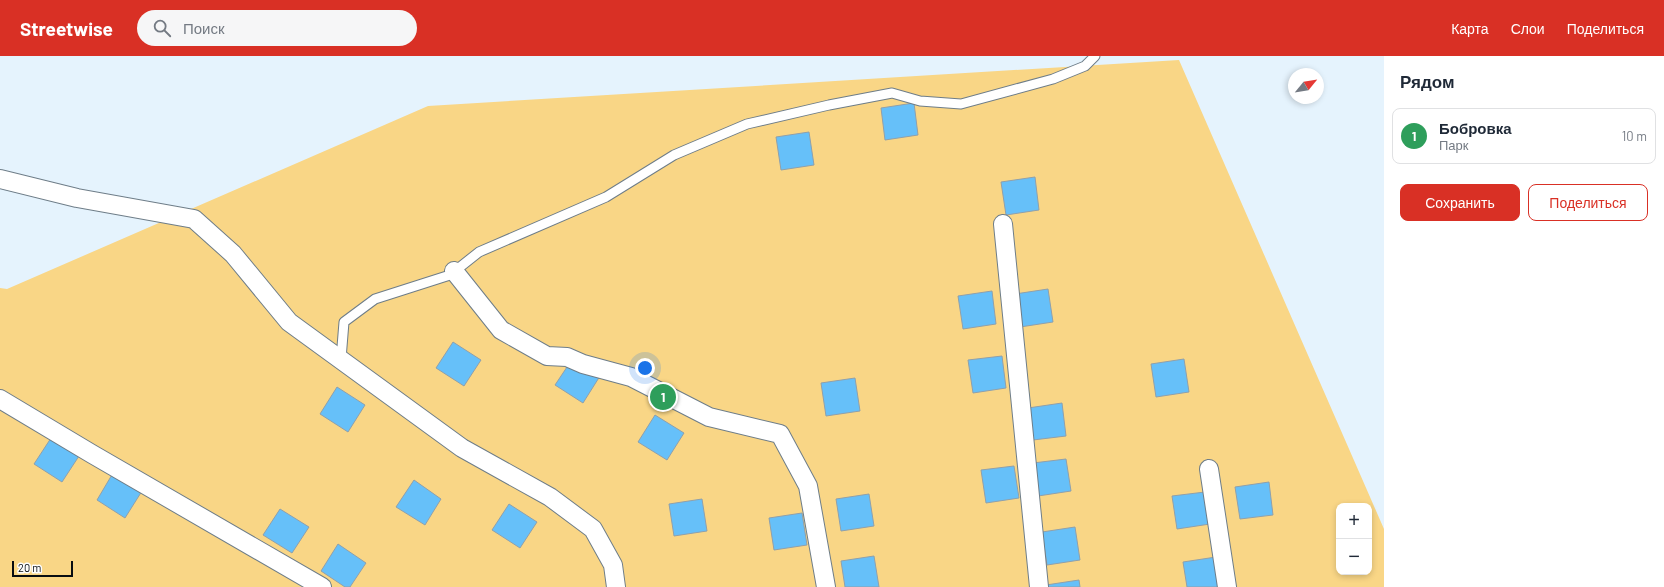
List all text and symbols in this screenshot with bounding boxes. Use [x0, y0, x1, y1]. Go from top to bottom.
search box [137, 10, 417, 46]
text: Streetwise [20, 17, 113, 40]
icon: search [151, 17, 173, 39]
text: Поиск [183, 19, 225, 37]
text: Карта [1451, 20, 1489, 37]
text: Слои [1511, 20, 1545, 37]
text: Поделиться [1567, 20, 1644, 37]
north arrow [1288, 68, 1324, 104]
text: Рядом [1400, 71, 1455, 91]
text: Бобровка [1439, 119, 1512, 137]
text: 1 [1412, 128, 1416, 144]
text: 10 m [1622, 128, 1647, 144]
text: Парк [1439, 137, 1469, 153]
button: Сохранить [1400, 184, 1520, 221]
button: Поделиться [1528, 184, 1648, 221]
your location [635, 358, 655, 378]
pin: 1 [650, 382, 676, 412]
map controls [1336, 503, 1372, 575]
button: + [1336, 503, 1372, 539]
button: − [1336, 539, 1372, 575]
scale bar [12, 559, 73, 578]
text: 20 m [18, 561, 41, 574]

